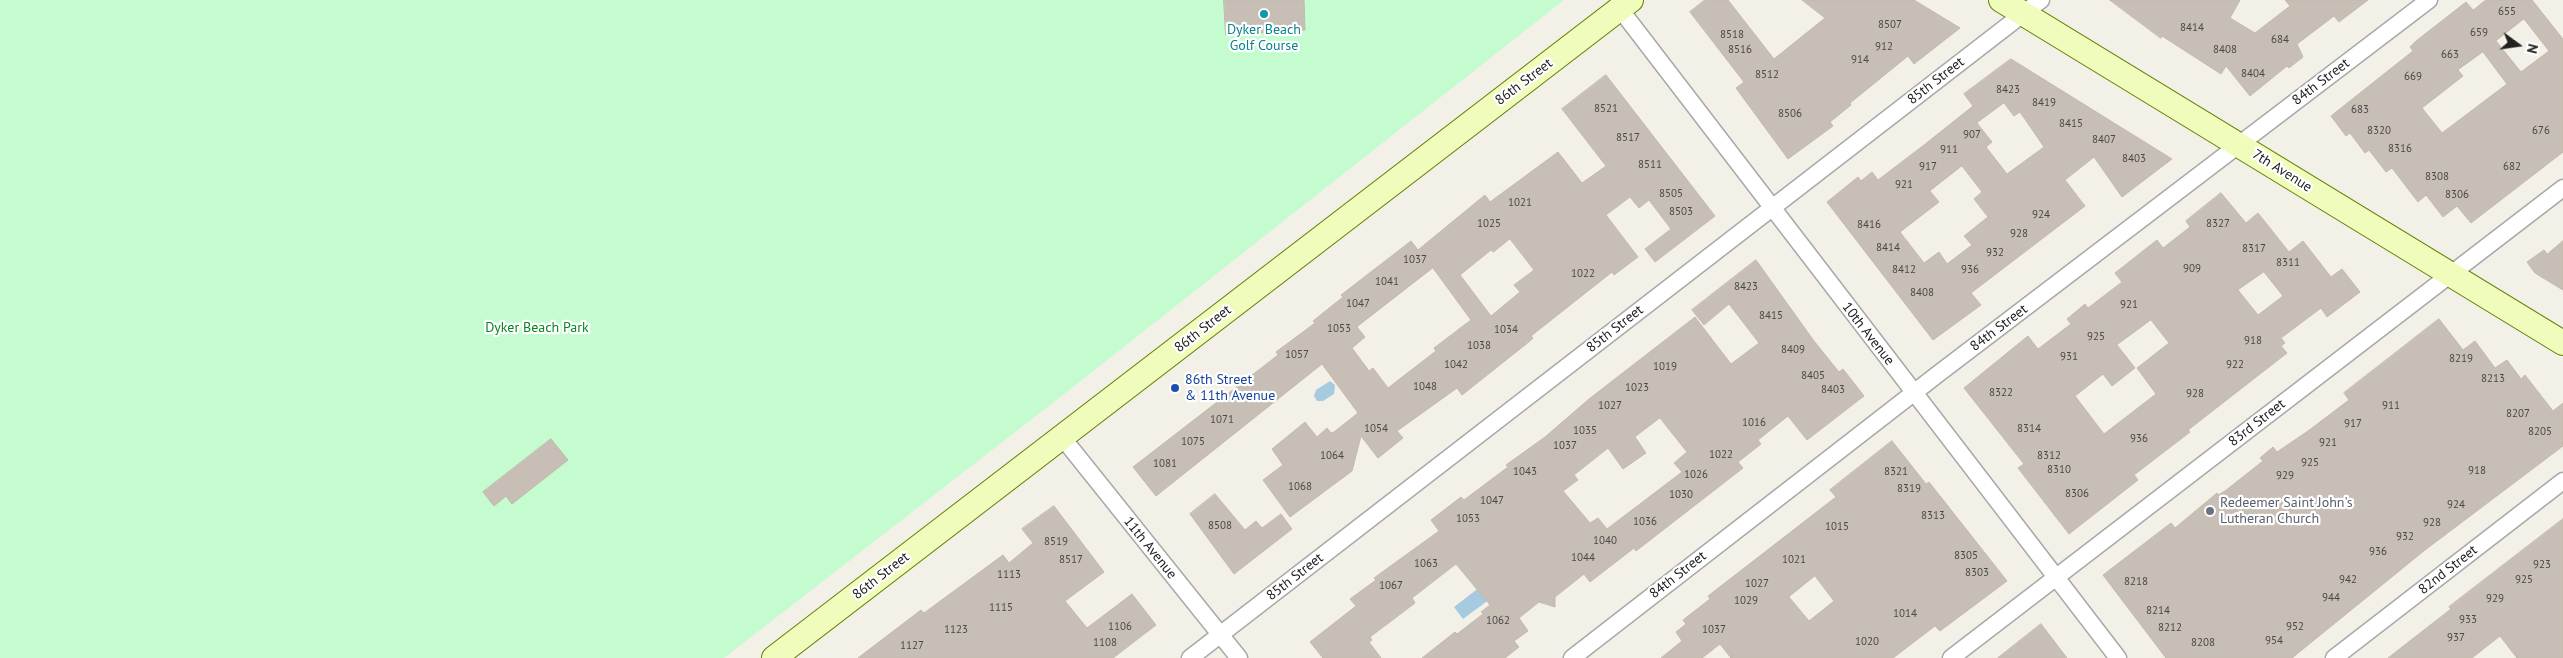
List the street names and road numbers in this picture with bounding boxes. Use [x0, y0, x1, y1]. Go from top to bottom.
street label: 85th Street [1904, 54, 1968, 108]
street label: 86th Street [1492, 55, 1556, 109]
street label: 84th Street [2289, 55, 2353, 109]
street label: 7th Avenue [2249, 146, 2315, 196]
street label: 10th Avenue [1838, 299, 1898, 369]
street label: 84th Street [1967, 301, 2031, 355]
street label: 86th Street [1171, 302, 1235, 356]
street label: 85th Street [1583, 302, 1647, 356]
street label: 83rd Street [2225, 396, 2289, 450]
street label: 11th Avenue [1120, 514, 1180, 582]
street label: 82nd Street [2415, 542, 2481, 598]
street label: 84th Street [1646, 548, 1710, 602]
street label: 86th Street [849, 549, 913, 603]
street label: 85th Street [1263, 550, 1327, 604]

